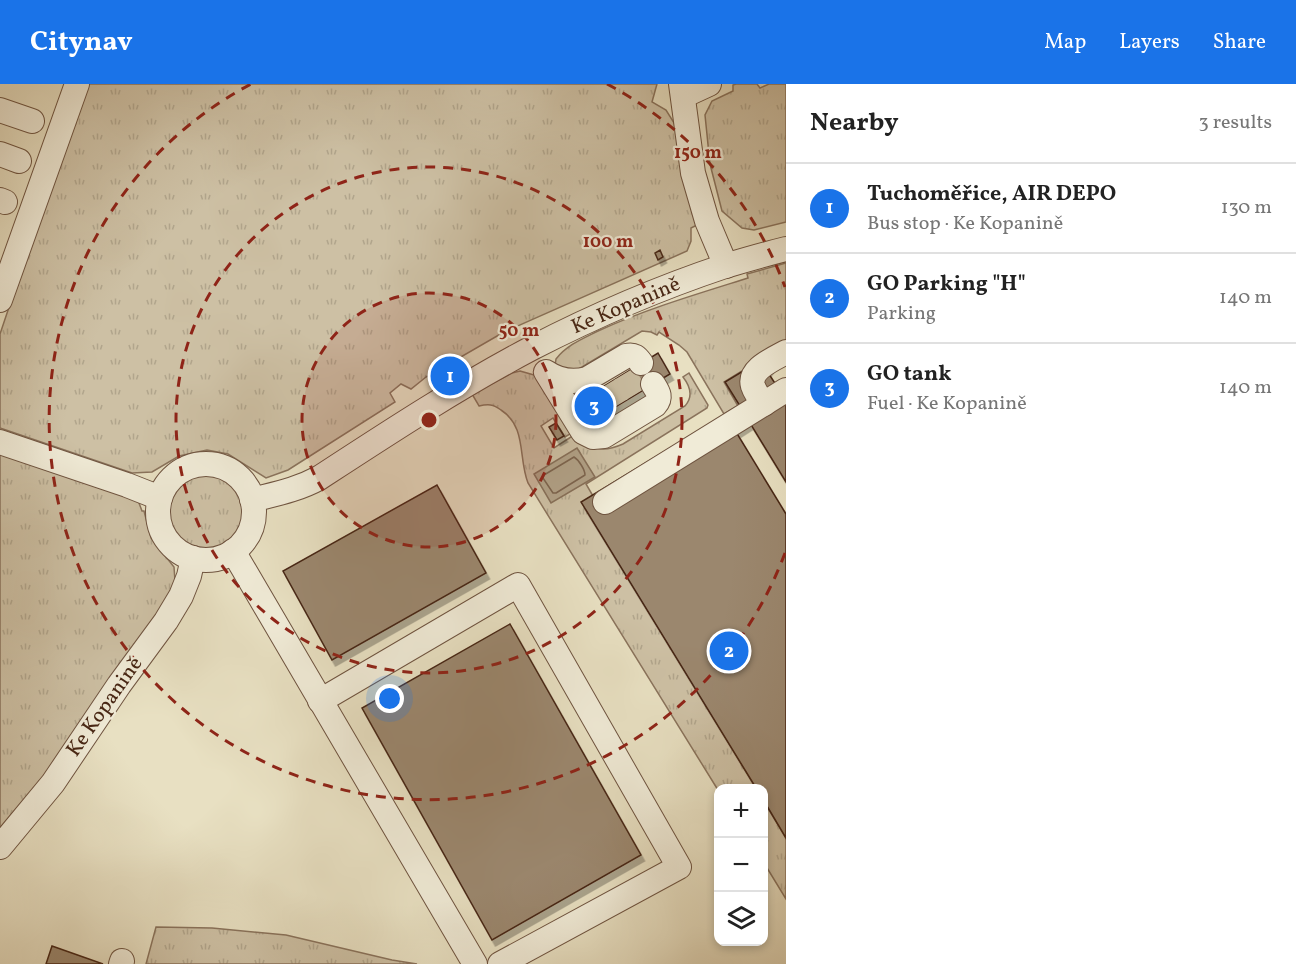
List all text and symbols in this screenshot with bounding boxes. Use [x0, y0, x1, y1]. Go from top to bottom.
text: Citynav [30, 23, 133, 62]
text: Map [1044, 28, 1086, 57]
text: Layers [1119, 28, 1180, 57]
text: Share [1213, 28, 1266, 57]
text: Nearby [810, 105, 899, 141]
text: 3 results [1198, 109, 1272, 137]
text: 150 m [674, 141, 722, 166]
text: Tuchoměřice, AIR DEPO [867, 179, 1116, 210]
text: 1 [825, 194, 834, 222]
text: 130 m [1221, 194, 1272, 222]
text: Bus stop · Ke Kopanině [867, 210, 1063, 238]
text: 100 m [583, 230, 633, 255]
text: GO Parking "H" [867, 269, 1026, 300]
street label: Ke Kopanině [567, 270, 685, 342]
text: 2 [824, 284, 835, 312]
text: 140 m [1219, 284, 1272, 312]
text: Parking [867, 300, 936, 328]
text: 50 m [499, 319, 539, 344]
pin: 1 [430, 354, 470, 398]
text: GO tank [867, 359, 952, 390]
text: 3 [824, 374, 835, 402]
text: 140 m [1219, 374, 1272, 402]
pin: 3 [574, 384, 614, 428]
text: Fuel · Ke Kopanině [867, 390, 1027, 418]
centre of rings [419, 410, 439, 430]
pin: 2 [710, 628, 748, 674]
street label: Ke Kopanině [60, 651, 150, 763]
your location [375, 684, 404, 713]
map controls [714, 784, 768, 946]
button: + [714, 784, 768, 838]
button: − [714, 838, 768, 892]
button: layers [714, 892, 768, 946]

